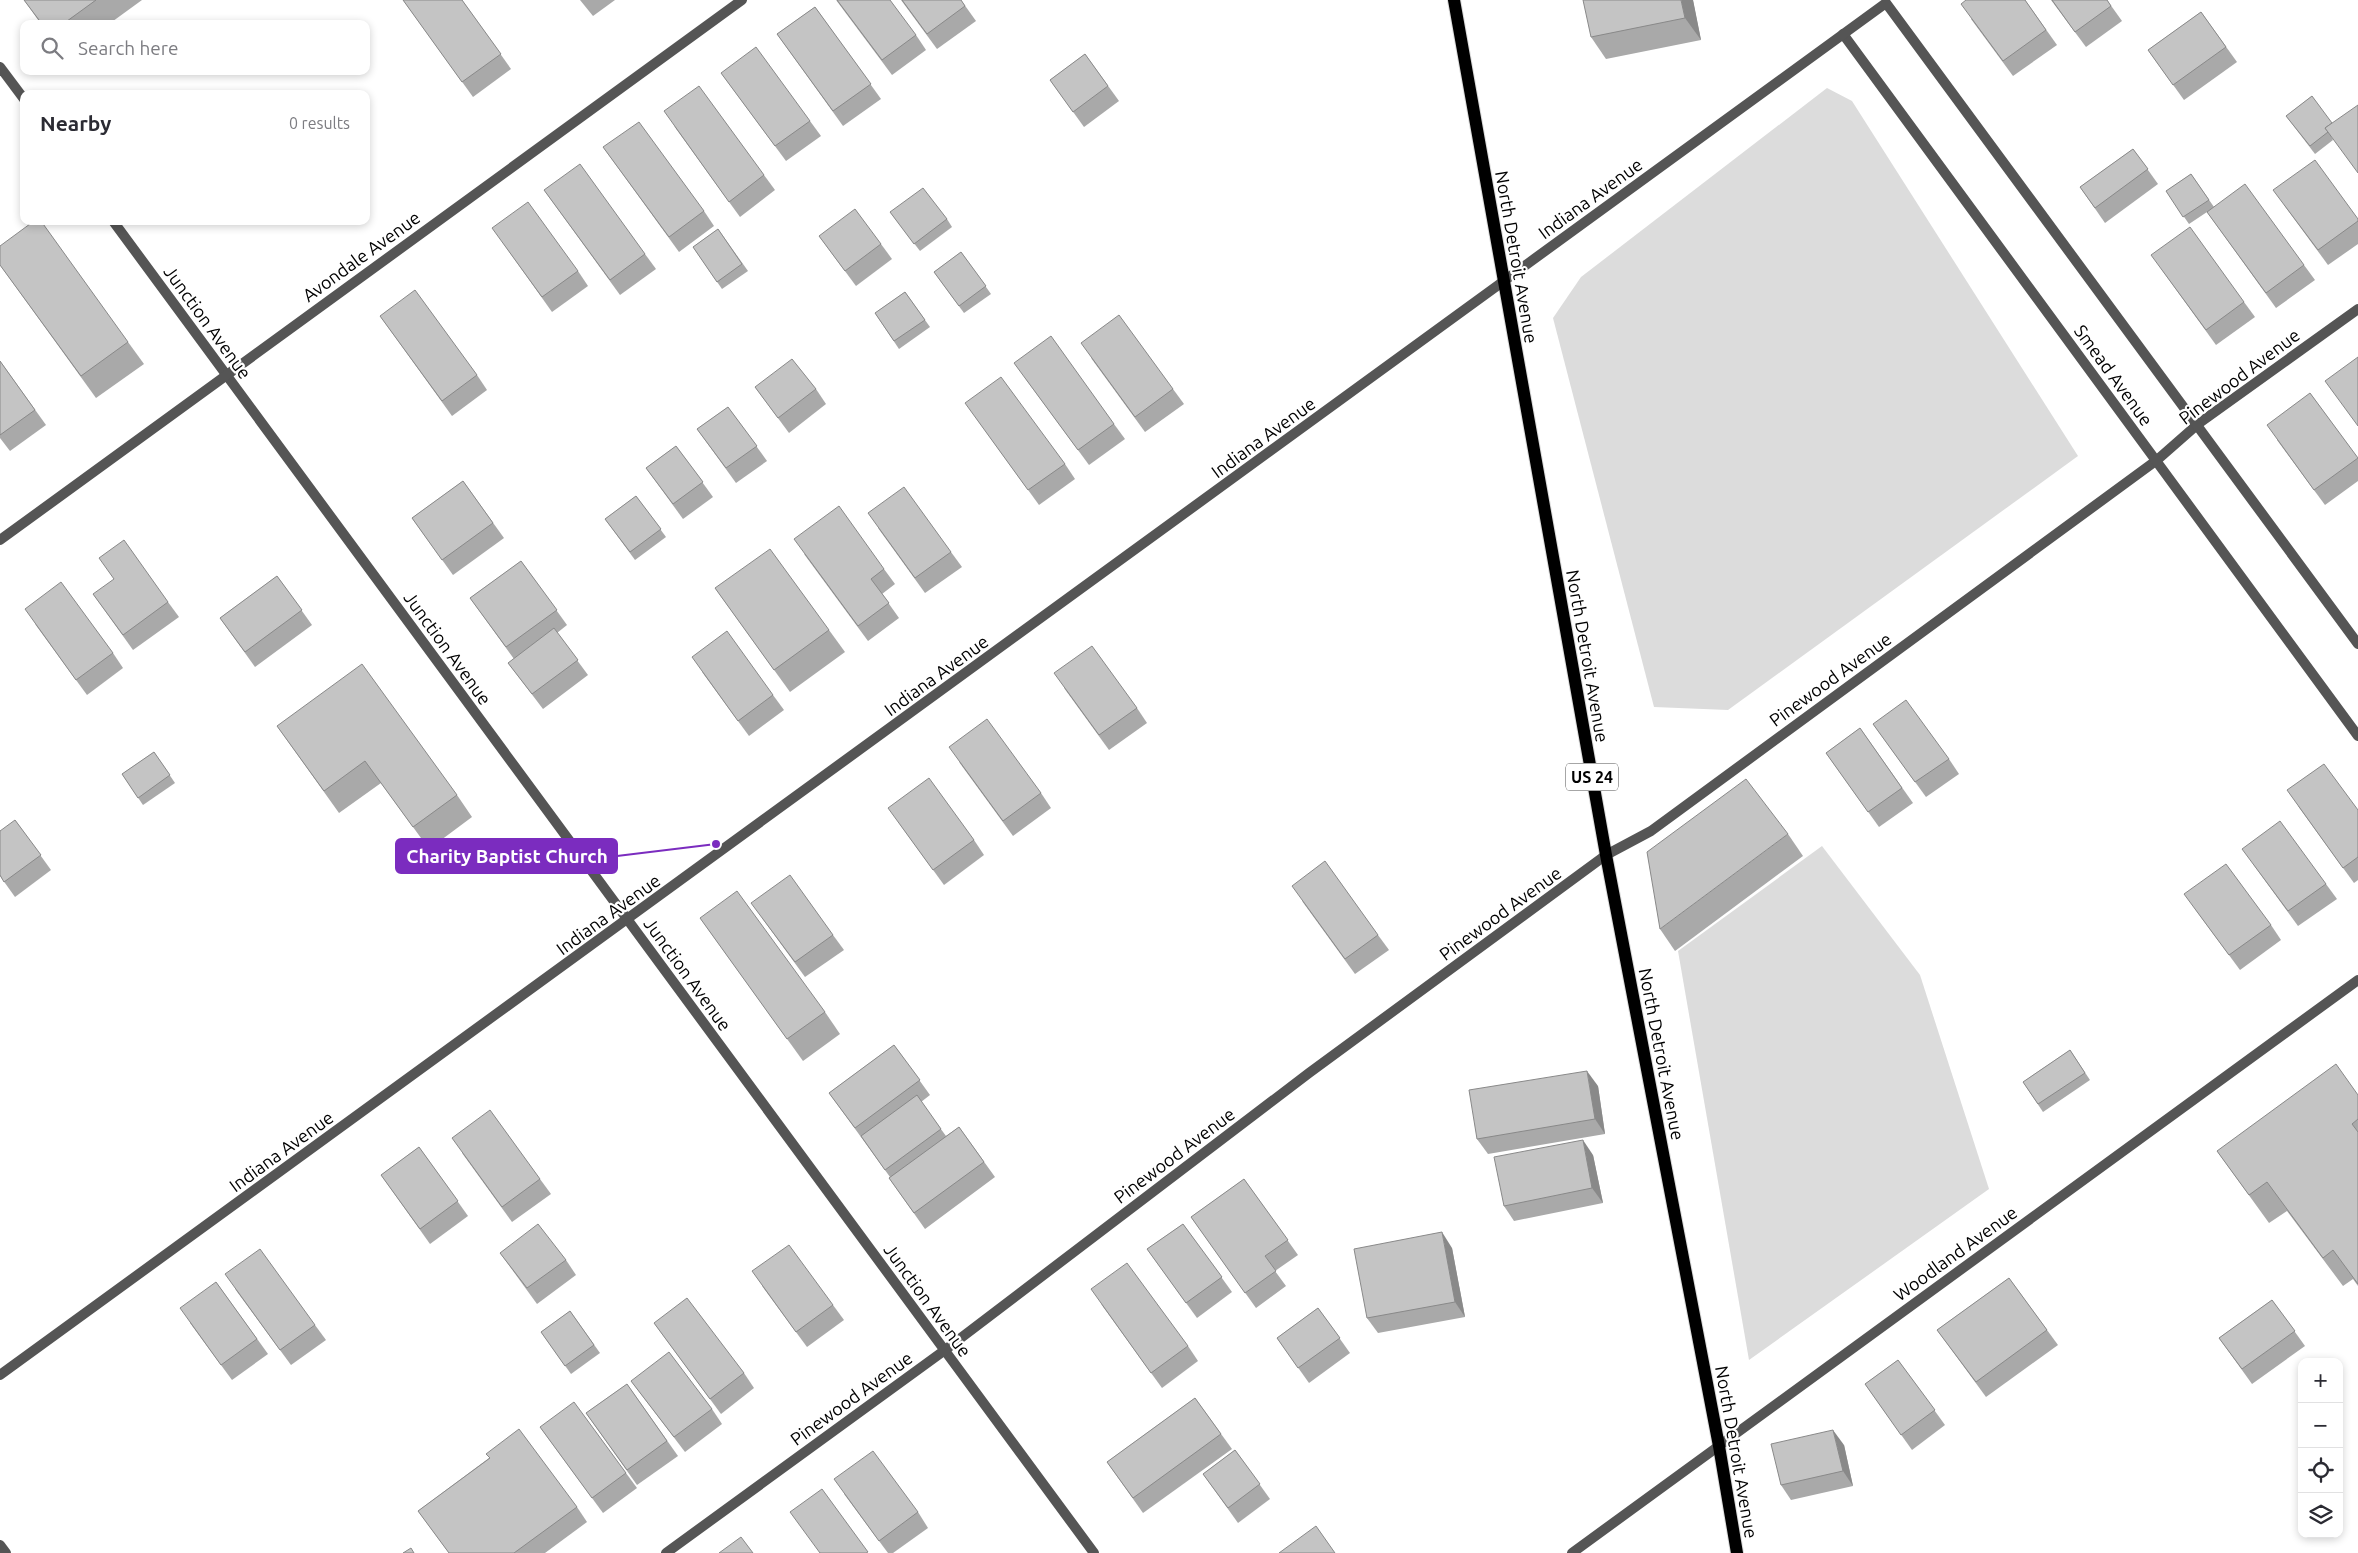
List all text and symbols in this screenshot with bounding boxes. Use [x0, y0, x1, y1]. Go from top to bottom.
search box [20, 20, 370, 75]
icon: search [38, 34, 66, 62]
text: Search here [78, 37, 178, 59]
text: Nearby [40, 111, 111, 135]
text: 0 results [289, 114, 350, 132]
street label: Indiana Avenue [1534, 154, 1646, 242]
street label: North Detroit Avenue [1492, 169, 1542, 345]
street label: Avondale Avenue [298, 207, 424, 305]
street label: Junction Avenue [160, 262, 256, 382]
street label: Smead Avenue [2071, 321, 2157, 429]
street label: Pinewood Avenue [2175, 324, 2303, 428]
street label: Indiana Avenue [1207, 393, 1319, 481]
street label: North Detroit Avenue [1563, 568, 1613, 744]
street label: Junction Avenue [400, 588, 496, 708]
street label: Pinewood Avenue [1765, 628, 1895, 730]
street label: Indiana Avenue [880, 631, 992, 719]
road number: US 24 [1566, 764, 1618, 790]
callout: Charity Baptist Church [396, 839, 617, 873]
text: Charity Baptist Church [406, 845, 608, 867]
street label: Pinewood Avenue [1435, 862, 1565, 964]
street label: Indiana Avenue [552, 870, 664, 958]
street label: Junction Avenue [640, 914, 736, 1034]
street label: North Detroit Avenue [1635, 966, 1689, 1142]
street label: Pinewood Avenue [1110, 1103, 1238, 1207]
street label: Indiana Avenue [225, 1107, 337, 1195]
street label: Woodland Avenue [1889, 1202, 2021, 1304]
street label: Junction Avenue [880, 1240, 976, 1360]
street label: Pinewood Avenue [786, 1347, 916, 1449]
map controls [2298, 1358, 2343, 1538]
button: + [2298, 1358, 2343, 1403]
street label: North Detroit Avenue [1712, 1364, 1762, 1540]
button: − [2298, 1403, 2343, 1448]
button: locate [2298, 1448, 2343, 1493]
button: layers [2298, 1493, 2343, 1538]

